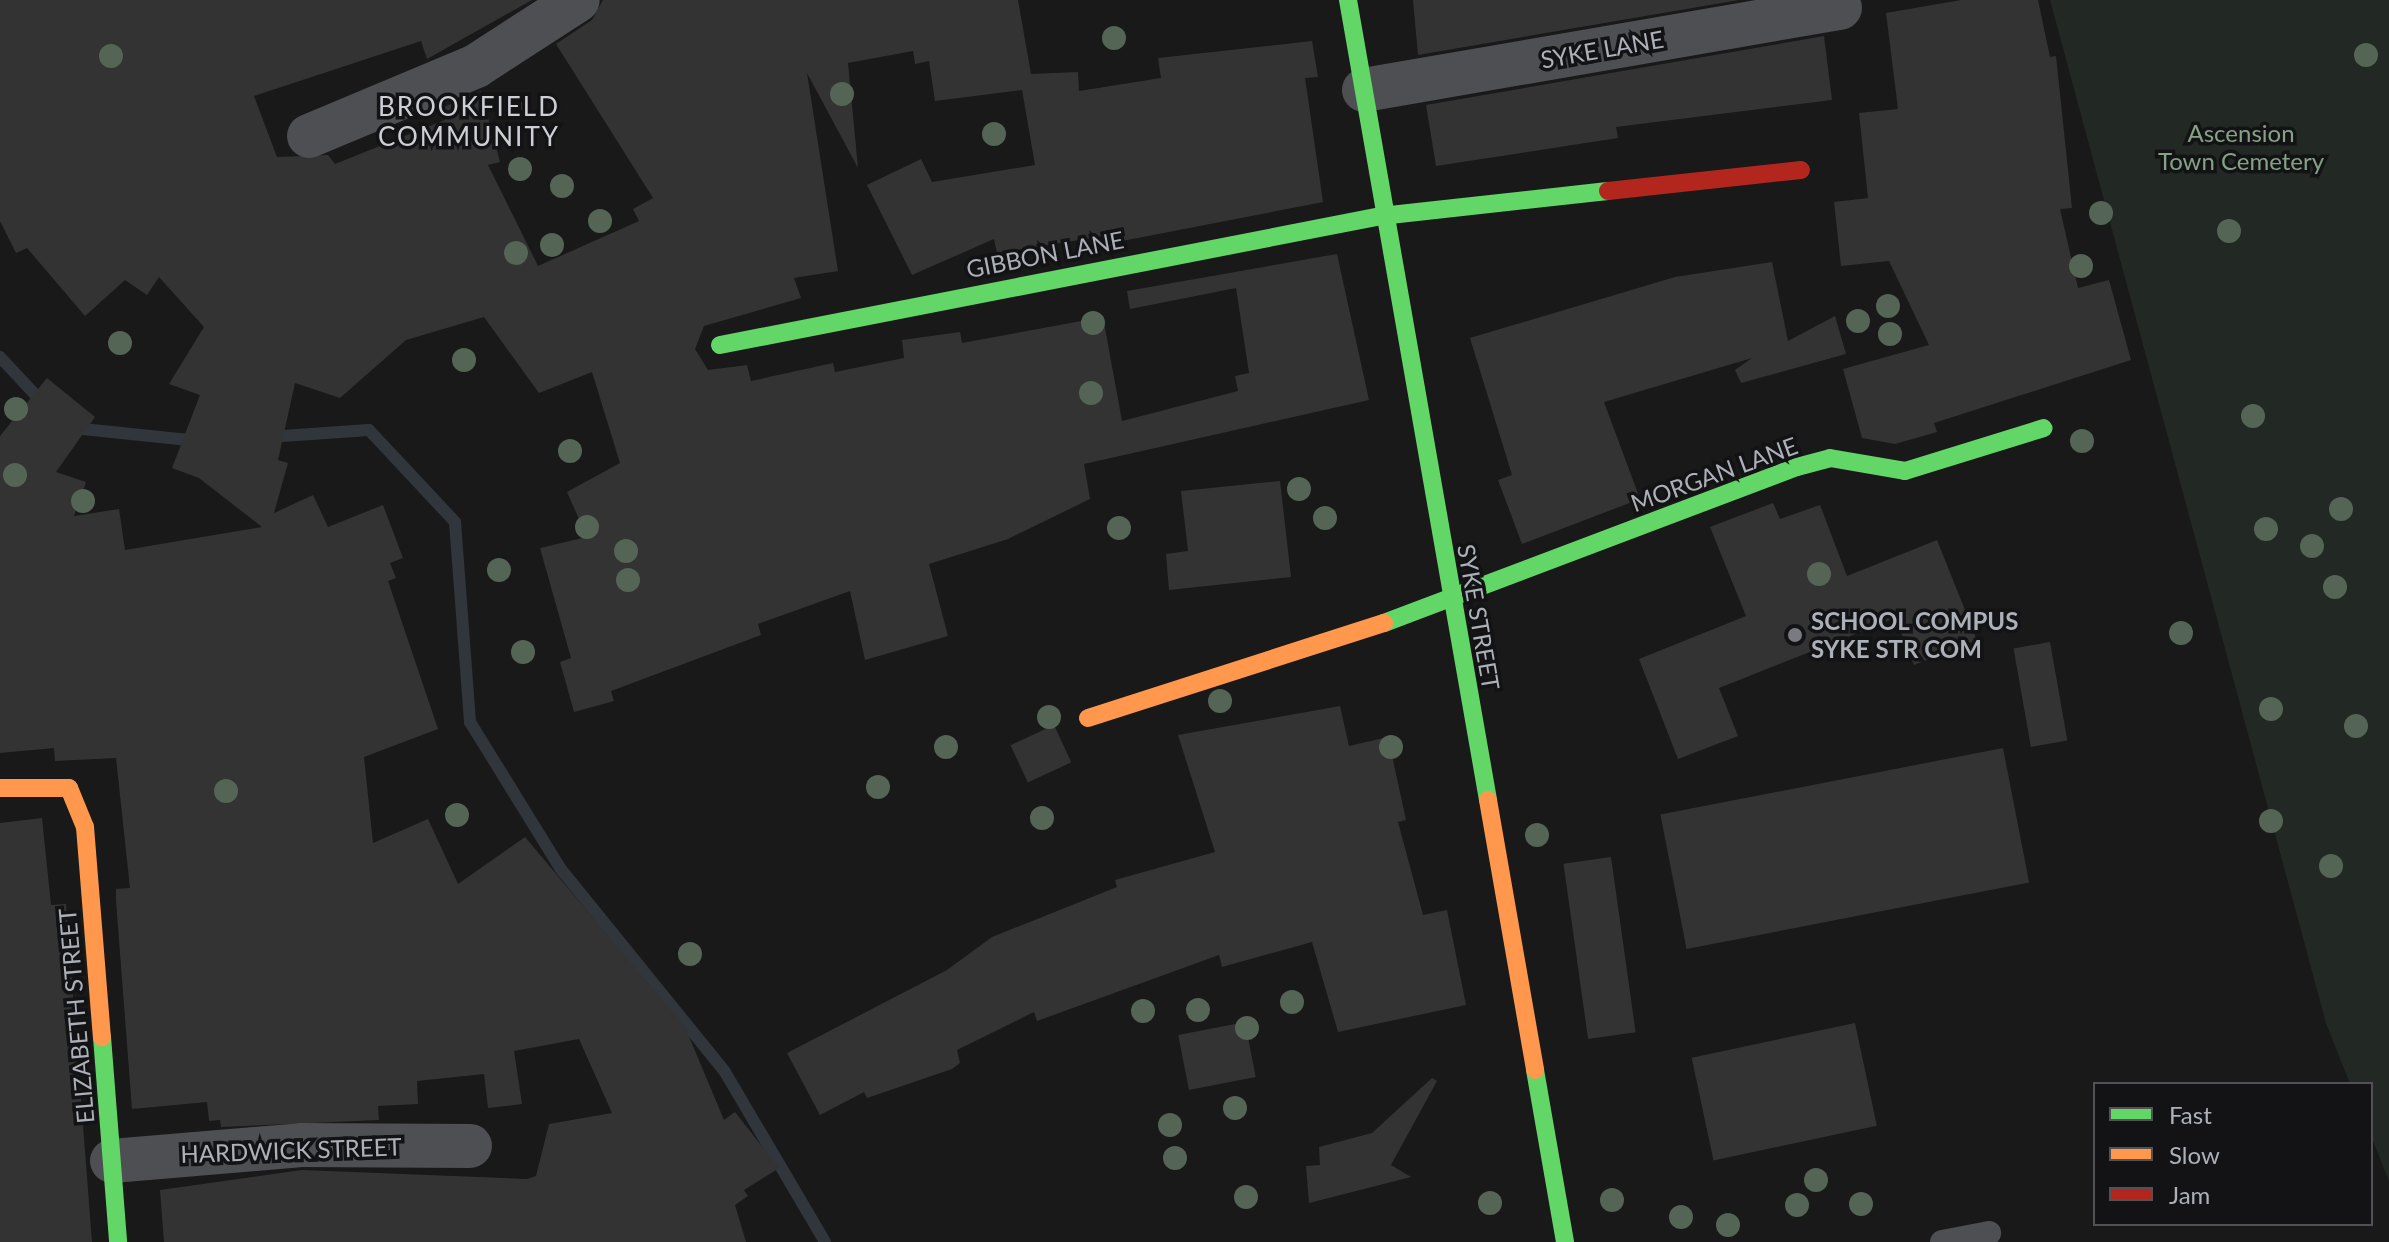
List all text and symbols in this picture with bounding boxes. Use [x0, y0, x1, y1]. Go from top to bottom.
street label: SYKE LANE [1538, 24, 1666, 74]
district label: BROOKFIELD COMMUNITY [378, 91, 560, 152]
park label: Ascension Town Cemetery [2158, 119, 2324, 175]
street label: GIBBON LANE [964, 225, 1126, 283]
street label: MORGAN LANE [1627, 431, 1801, 517]
street label: SYKE STREET [1452, 542, 1506, 692]
place label: SCHOOL COMPUS SYKE STR COM [1811, 607, 2019, 663]
marker: SCHOOL COMPUS SYKE STR COM [1786, 626, 1804, 644]
street label: ELIZABETH STREET [52, 907, 100, 1125]
legend [2093, 1082, 2373, 1226]
text: Fast [2169, 1100, 2212, 1129]
street label: HARDWICK STREET [180, 1132, 402, 1168]
text: Slow [2169, 1140, 2220, 1169]
text: Jam [2169, 1180, 2210, 1209]

